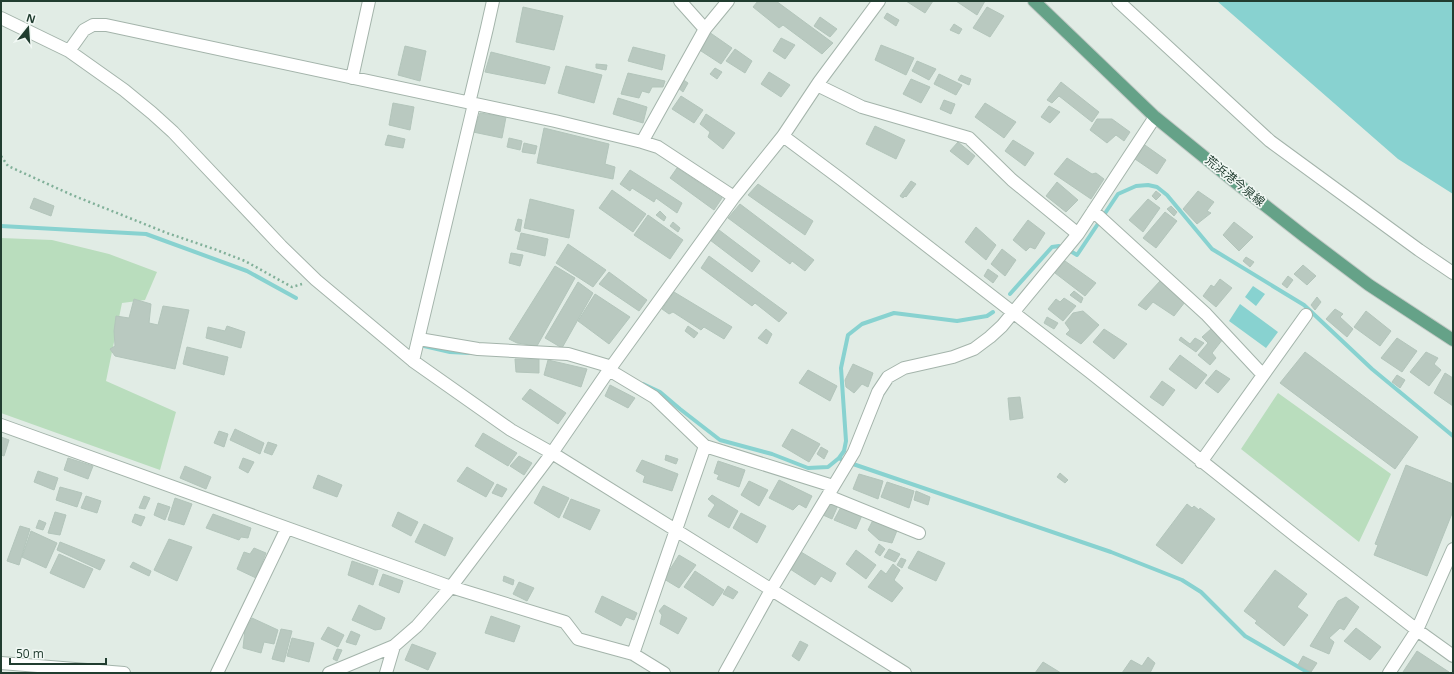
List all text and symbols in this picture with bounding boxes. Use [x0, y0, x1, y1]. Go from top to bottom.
north arrow [8, 8, 48, 48]
text: N [25, 9, 38, 26]
street label: 荒浜港今泉線 [1202, 151, 1269, 210]
scale bar [10, 640, 106, 666]
text: 50 m [16, 645, 44, 662]

